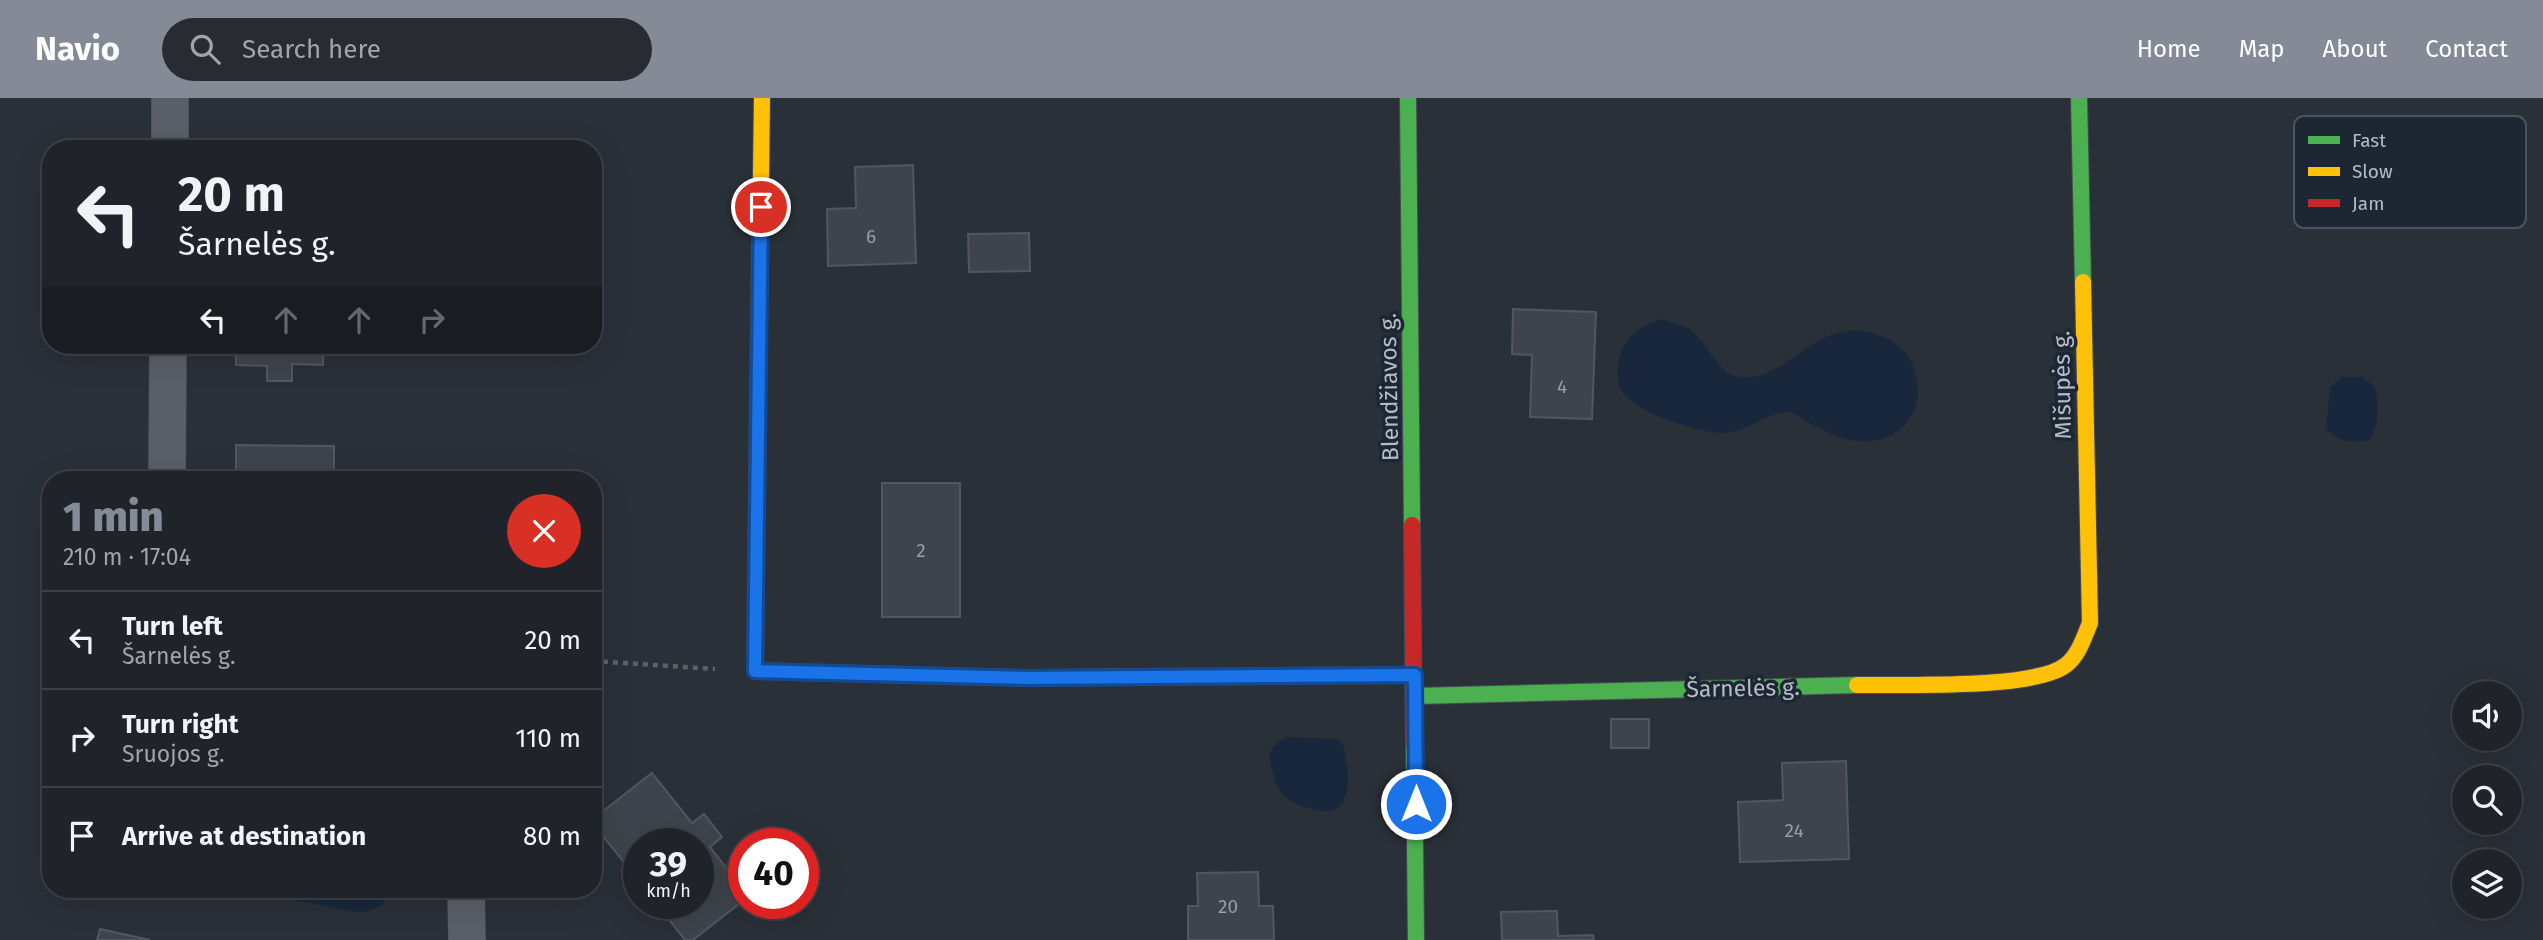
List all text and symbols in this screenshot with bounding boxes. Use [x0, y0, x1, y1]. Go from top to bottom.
search box [162, 18, 652, 81]
text: Navio [35, 29, 120, 69]
icon: search [186, 30, 224, 68]
text: Search here [242, 34, 381, 65]
text: Home [2137, 35, 2201, 63]
text: Map [2239, 35, 2285, 63]
text: About [2323, 35, 2387, 63]
text: Contact [2425, 35, 2508, 63]
legend [2294, 116, 2526, 228]
text: Fast [2352, 129, 2386, 152]
text: Slow [2352, 160, 2393, 183]
text: 20 m [178, 165, 285, 224]
icon: left [63, 168, 154, 259]
pin [731, 177, 791, 237]
icon: arrive [742, 188, 780, 226]
text: Jam [2352, 192, 2384, 215]
text: Šarnelės g. [178, 225, 336, 263]
house number: 6 [866, 225, 876, 248]
icon: left [194, 301, 232, 339]
icon: ahead [267, 301, 305, 339]
icon: ahead [340, 301, 378, 339]
icon: right [413, 301, 451, 339]
street label: Blendžiavos g. [1374, 313, 1404, 461]
street label: Mišupės g. [2047, 330, 2077, 440]
house number: 4 [1557, 375, 1567, 398]
text: 1 min [63, 492, 164, 542]
button: close [507, 494, 581, 568]
house number: 2 [916, 539, 926, 562]
text: 210 m · 17:04 [63, 543, 191, 571]
text: Turn left [122, 611, 223, 642]
icon: left [63, 621, 101, 659]
text: 20 m [524, 625, 581, 656]
text: Šarnelės g. [122, 642, 235, 670]
street label: Šarnelės g. [1686, 672, 1800, 703]
map controls [2452, 681, 2522, 919]
button: sound [2452, 681, 2522, 751]
text: Turn right [122, 709, 239, 740]
icon: right [63, 719, 101, 757]
text: 110 m [515, 723, 581, 754]
text: Sruojos g. [122, 740, 224, 768]
button: search [2452, 765, 2522, 835]
position arrow [1379, 767, 1453, 841]
icon: arrive [63, 817, 101, 855]
house number: 24 [1784, 819, 1804, 842]
text: Arrive at destination [122, 821, 366, 852]
text: 80 m [523, 821, 581, 852]
speed limit sign: 40 [728, 828, 819, 919]
text: 39 [650, 843, 687, 885]
button: layers [2452, 849, 2522, 919]
text: km/h [646, 880, 691, 902]
house number: 20 [1218, 895, 1238, 918]

